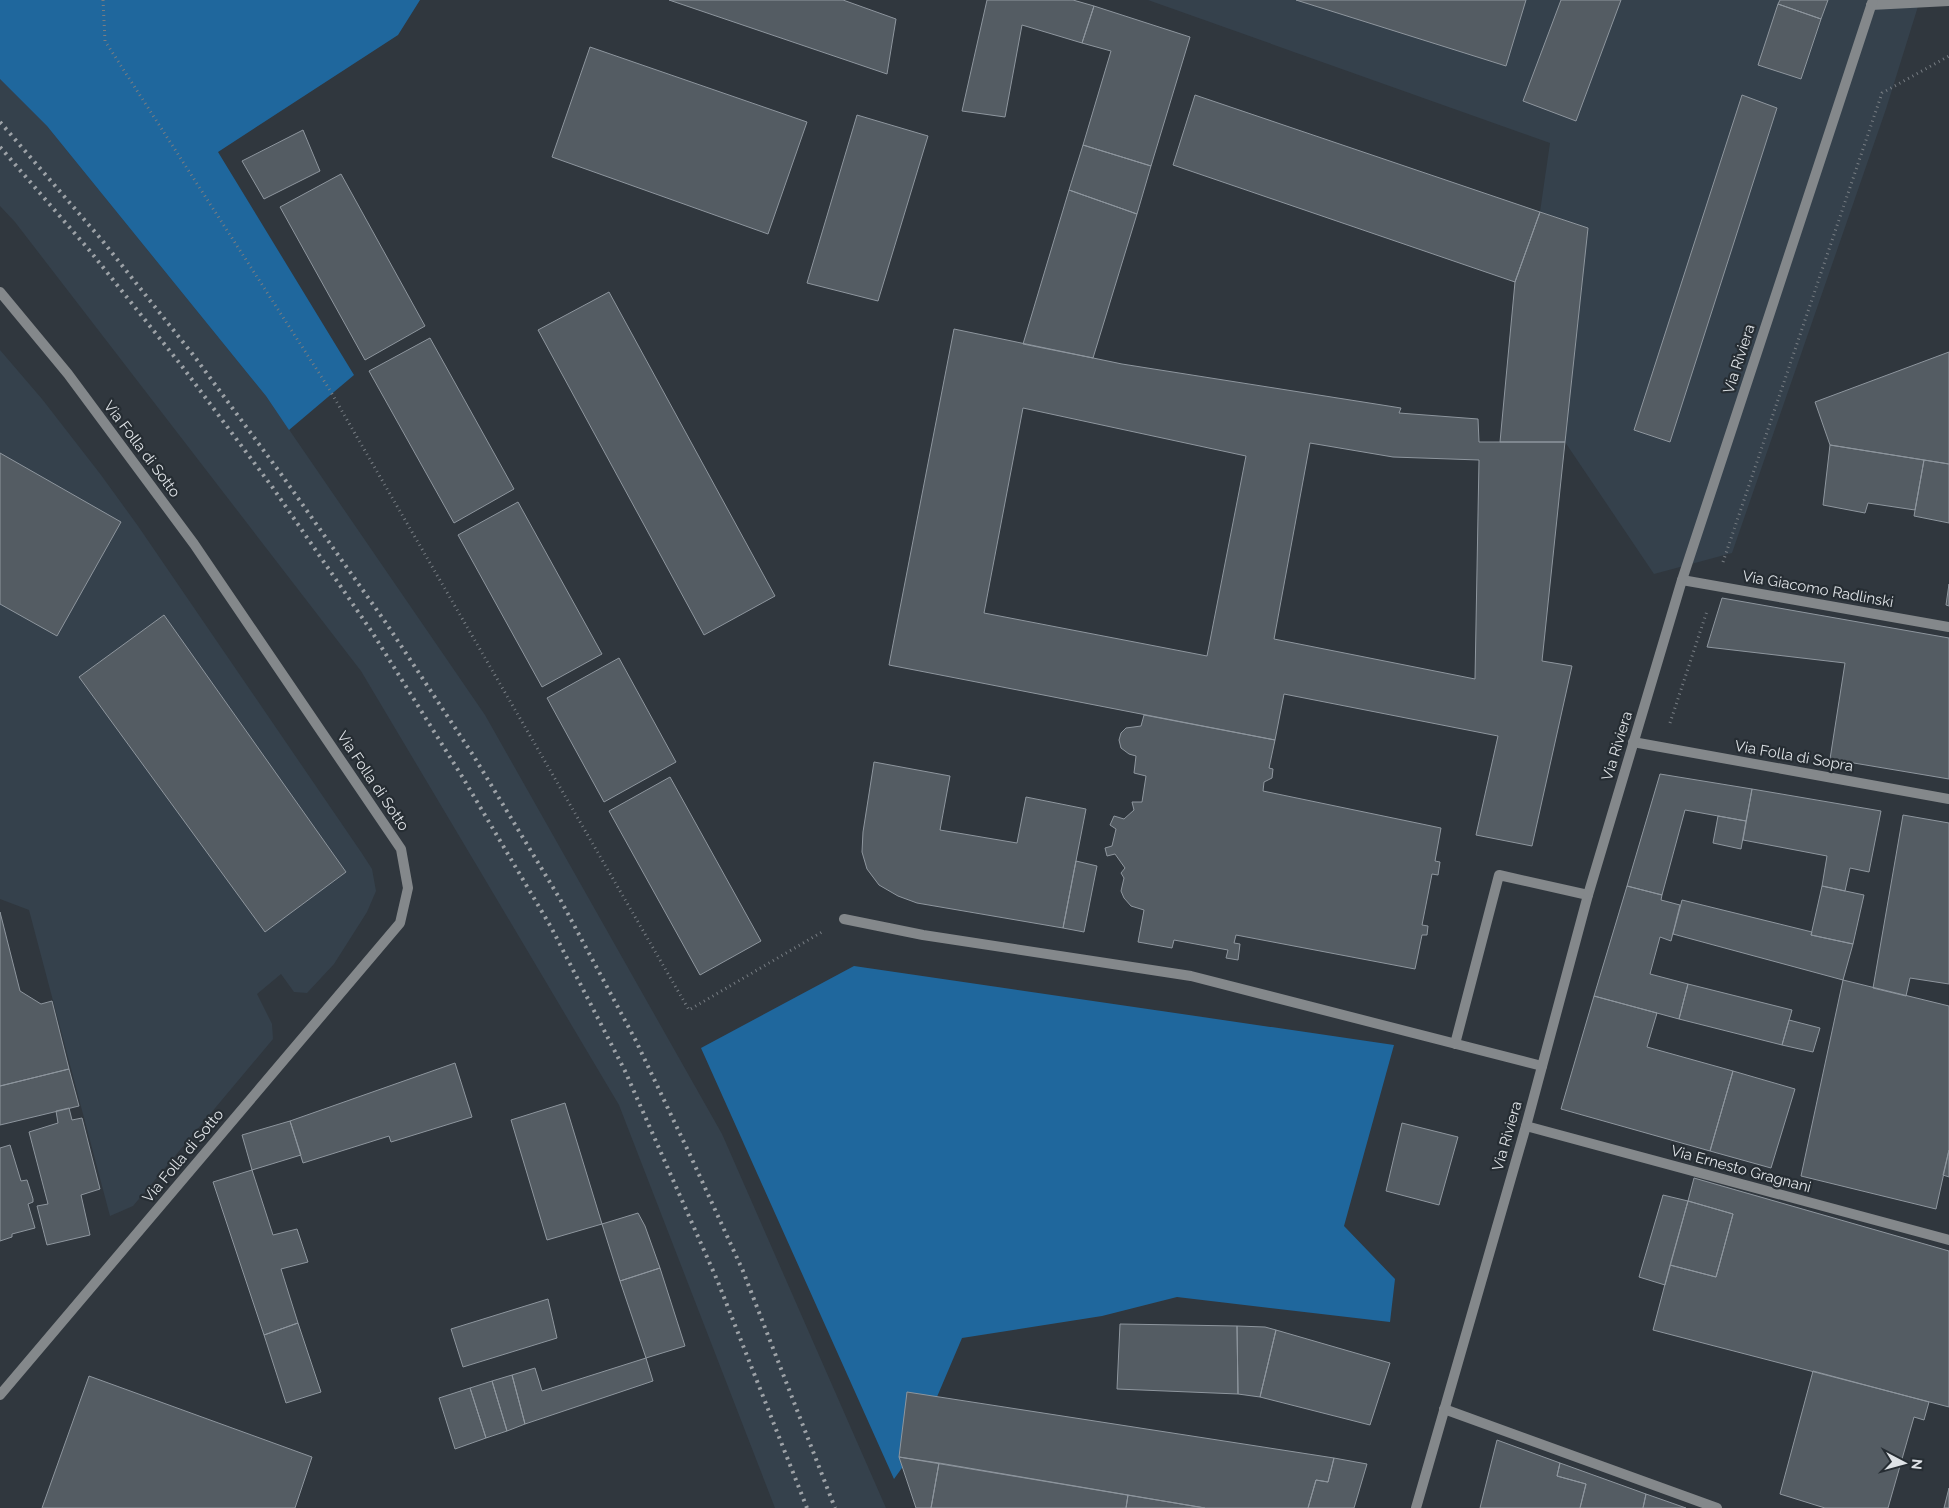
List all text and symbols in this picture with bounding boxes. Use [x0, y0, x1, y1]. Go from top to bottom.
street label: Via Riviera [1719, 322, 1759, 396]
street label: Via Folla di Sotto [100, 397, 184, 501]
street label: Via Giacomo Radlinski [1741, 567, 1895, 611]
street label: Via Riviera [1598, 709, 1636, 783]
street label: Via Folla di Sotto [333, 728, 413, 834]
street label: Via Folla di Sopra [1733, 737, 1855, 775]
street label: Via Riviera [1488, 1099, 1526, 1173]
street label: Via Folla di Sotto [139, 1106, 227, 1206]
street label: Via Ernesto Gragnani [1669, 1142, 1813, 1196]
north arrow [1879, 1438, 1929, 1488]
text: N [1908, 1458, 1925, 1471]

